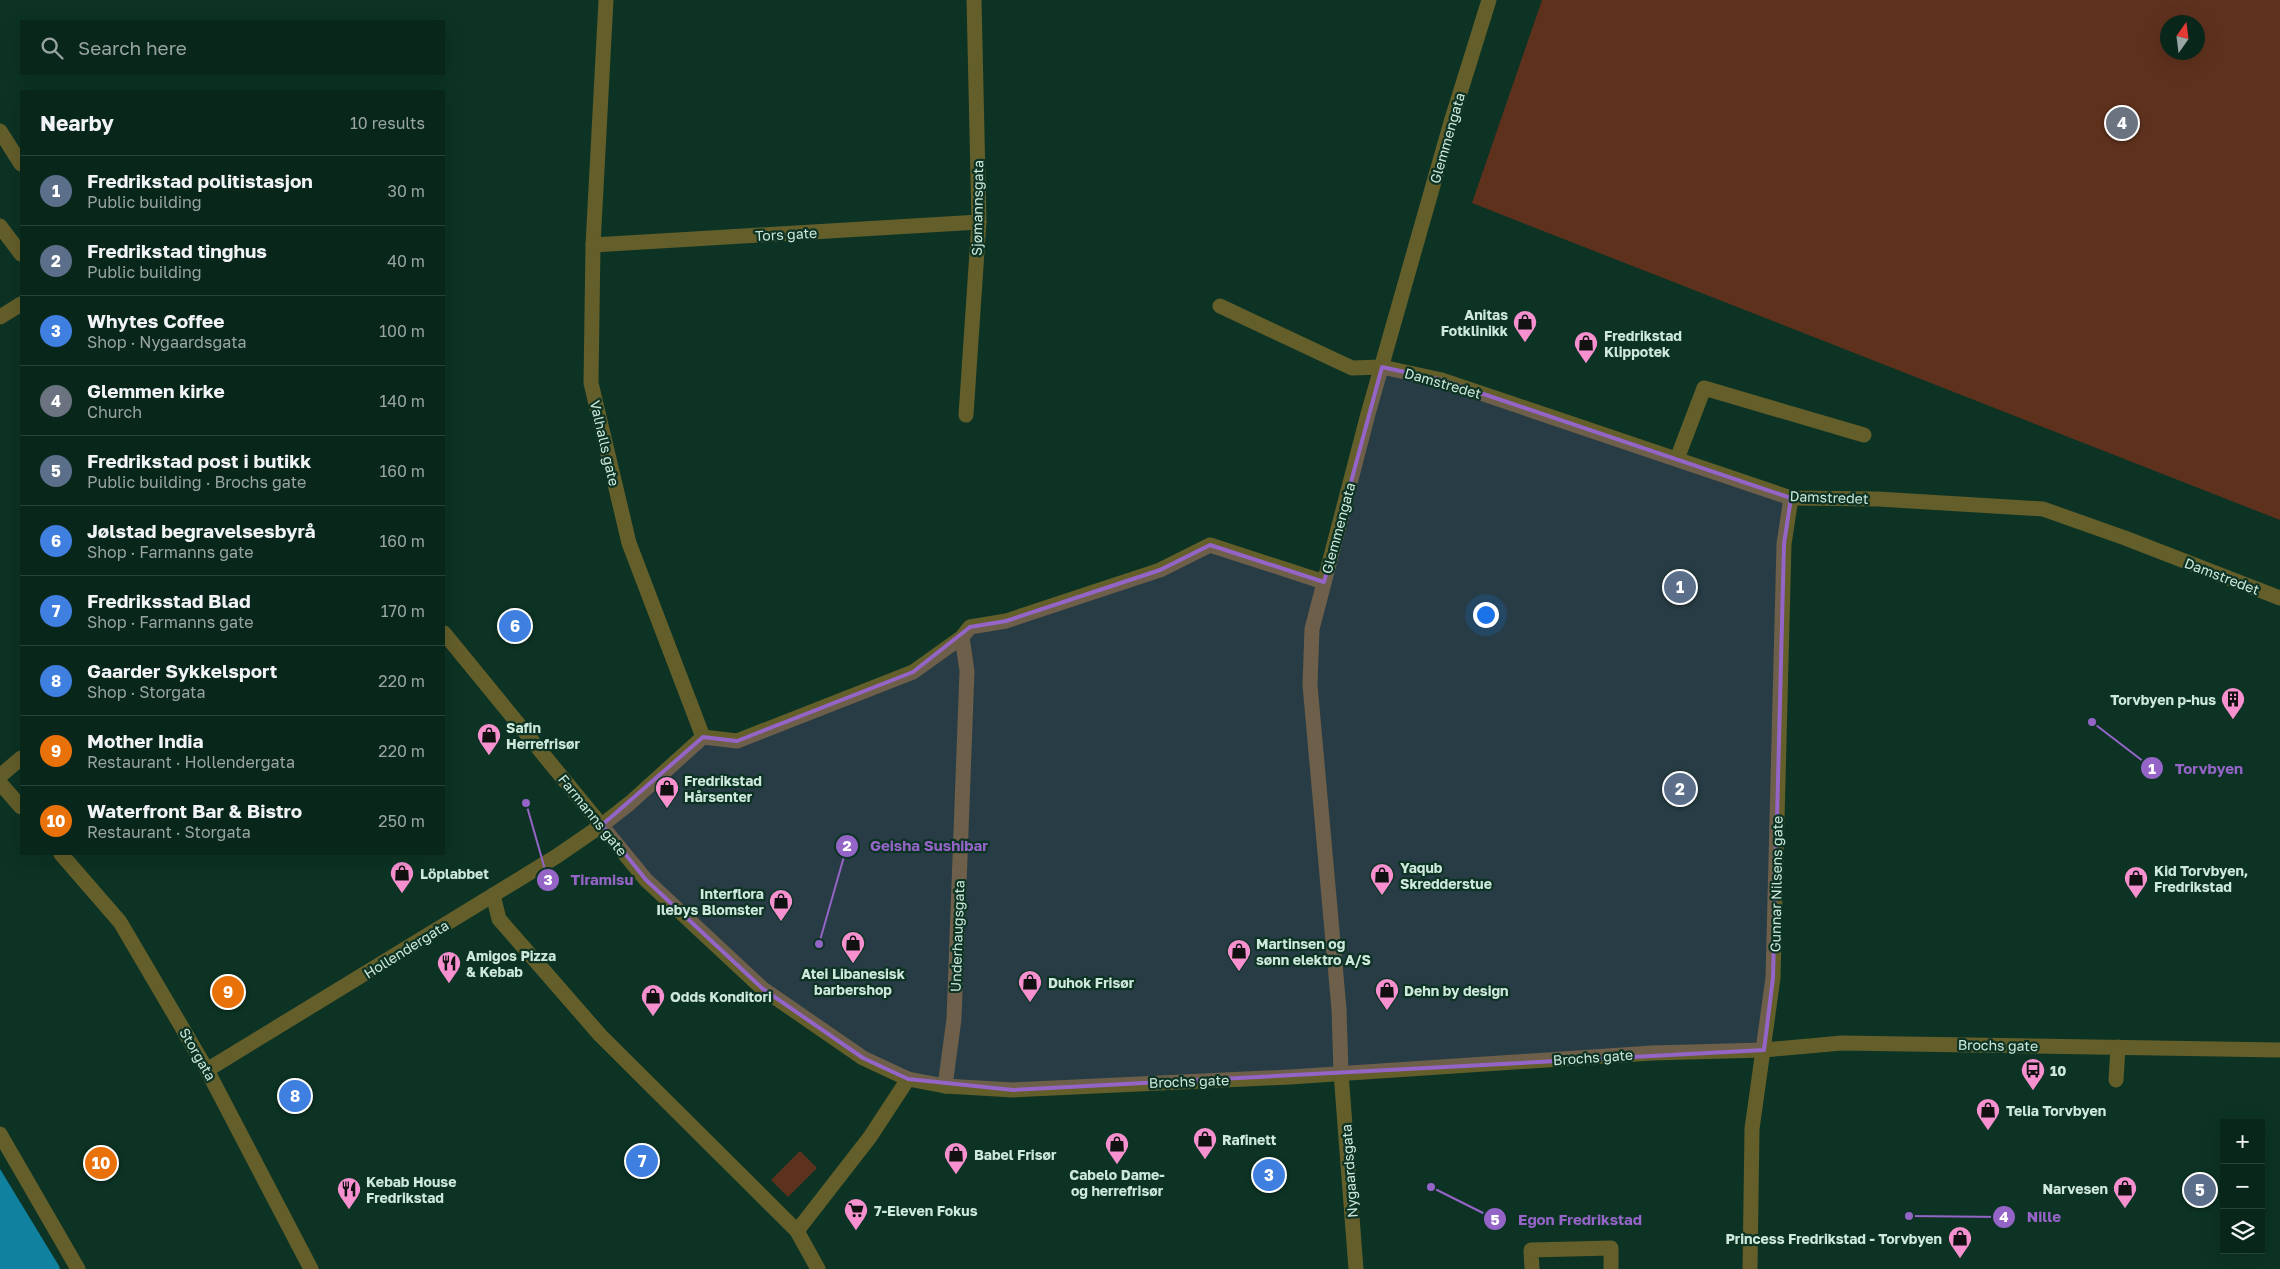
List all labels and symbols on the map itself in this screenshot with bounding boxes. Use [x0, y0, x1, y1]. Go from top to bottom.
north arrow [2160, 15, 2205, 60]
street label: Glemmengata [1426, 91, 1468, 185]
pin: 4 [2106, 104, 2138, 142]
street label: Sjømannsgata [968, 160, 986, 256]
street label: Tors gate [754, 224, 818, 244]
place label: Anitas Fotklinikk [1441, 306, 1508, 339]
shop icon: Anitas Fotklinikk [1512, 309, 1538, 343]
place label: Fredrikstad Klippotek [1604, 327, 1682, 360]
shop icon: Fredrikstad Klippotek [1573, 330, 1599, 364]
street label: Damstredet [1403, 364, 1483, 402]
street label: Valhalls gate [587, 398, 623, 488]
street label: Glemmengata [1318, 481, 1358, 575]
street label: Damstredet [1789, 487, 1869, 507]
street label: Damstredet [2182, 554, 2262, 598]
pin: 1 [1664, 568, 1696, 606]
your location [1473, 602, 1499, 628]
pin: 6 [499, 607, 531, 645]
building icon: Torvbyen p-hus [2220, 686, 2246, 720]
place label: Torvbyen p-hus [2110, 691, 2216, 708]
place label: Safin Herrefrisør [506, 719, 580, 752]
shop icon: Safin Herrefrisør [476, 722, 502, 756]
callout: Torvbyen [2139, 753, 2253, 783]
text: 1 [2148, 759, 2156, 777]
text: Torvbyen [2175, 759, 2243, 777]
pin: 2 [1664, 770, 1696, 808]
street label: Farmanns gate [555, 771, 631, 859]
place label: Fredrikstad Hårsenter [684, 772, 762, 805]
shop icon: Fredrikstad Hårsenter [654, 775, 680, 809]
street label: Gunnar Nilsens gate [1766, 816, 1786, 952]
callout: Geisha Sushibar [834, 831, 998, 861]
text: 2 [842, 836, 852, 854]
text: Geisha Sushibar [870, 836, 988, 854]
place label: Yaqub Skredderstue [1400, 859, 1492, 892]
shop icon: Löplabbet [389, 860, 415, 894]
shop icon: Yaqub Skredderstue [1369, 862, 1395, 896]
place label: Kid Torvbyen, Fredrikstad [2154, 862, 2248, 895]
place label: Löplabbet [420, 865, 489, 882]
callout: Tiramisu [535, 865, 643, 895]
shop icon: Kid Torvbyen, Fredrikstad [2123, 865, 2149, 899]
text: 3 [543, 870, 553, 888]
text: Tiramisu [571, 870, 633, 888]
street label: Underhaugsgata [947, 880, 967, 992]
place label: Interflora Ilebys Blomster [656, 885, 765, 918]
shop icon: Interflora Ilebys Blomster [768, 888, 794, 922]
street label: Hollendergata [361, 916, 451, 982]
shop icon: Atei Libanesisk barbershop [840, 930, 866, 964]
place label: Martinsen og sønn elektro A/S [1256, 935, 1371, 968]
shop icon: Martinsen og sønn elektro A/S [1226, 938, 1252, 972]
place label: Amigos Pizza & Kebab [466, 947, 556, 980]
restaurant icon: Amigos Pizza & Kebab [436, 950, 462, 984]
place label: Atei Libanesisk barbershop [801, 965, 905, 998]
shop icon: Duhok Frisør [1017, 969, 1043, 1003]
pin: 9 [212, 973, 244, 1011]
place label: Duhok Frisør [1048, 974, 1135, 991]
shop icon: Dehn by design [1374, 977, 1400, 1011]
place label: Dehn by design [1404, 982, 1509, 999]
shop icon: Odds Konditori [640, 983, 666, 1017]
place label: Odds Konditori [670, 988, 772, 1005]
street label: Storgata [176, 1025, 220, 1083]
street label: Brochs gate [1958, 1036, 2038, 1054]
street label: Brochs gate [1552, 1046, 1634, 1068]
bus stop icon: 10 [2020, 1057, 2046, 1091]
place label: 10 [2050, 1062, 2066, 1079]
street label: Brochs gate [1149, 1071, 1229, 1091]
pin: 8 [279, 1077, 311, 1115]
shop icon: Telia Torvbyen [1975, 1097, 2001, 1131]
place label: Telia Torvbyen [2006, 1102, 2106, 1119]
street label: Nygaardsgata [1337, 1124, 1361, 1218]
shop icon: Rafinett [1192, 1126, 1218, 1160]
shop icon: Cabelo Dame- og herrefrisør [1104, 1131, 1130, 1165]
place label: Rafinett [1222, 1131, 1277, 1148]
shop icon: Babel Frisør [943, 1141, 969, 1175]
pin: 7 [626, 1142, 658, 1180]
pin: 10 [85, 1144, 117, 1182]
place label: Babel Frisør [974, 1146, 1057, 1163]
pin: 3 [1253, 1156, 1285, 1194]
place label: Cabelo Dame- og herrefrisør [1069, 1166, 1165, 1199]
pin: 5 [2184, 1171, 2216, 1209]
place label: Kebab House Fredrikstad [366, 1173, 456, 1206]
shop icon: Narvesen [2112, 1175, 2138, 1209]
restaurant icon: Kebab House Fredrikstad [336, 1176, 362, 1210]
place label: Narvesen [2042, 1180, 2108, 1197]
supermarket icon: 7-Eleven Fokus [843, 1197, 869, 1231]
place label: 7-Eleven Fokus [874, 1202, 978, 1219]
callout: Nille [1991, 1202, 2071, 1232]
callout: Egon Fredrikstad [1483, 1204, 1652, 1234]
text: 4 [1999, 1207, 2009, 1225]
text: Nille [2027, 1207, 2061, 1225]
text: 5 [1490, 1210, 1500, 1228]
text: Egon Fredrikstad [1518, 1210, 1642, 1228]
shop icon: Princess Fredrikstad - Torvbyen [1947, 1225, 1973, 1259]
place label: Princess Fredrikstad - Torvbyen [1725, 1230, 1942, 1247]

